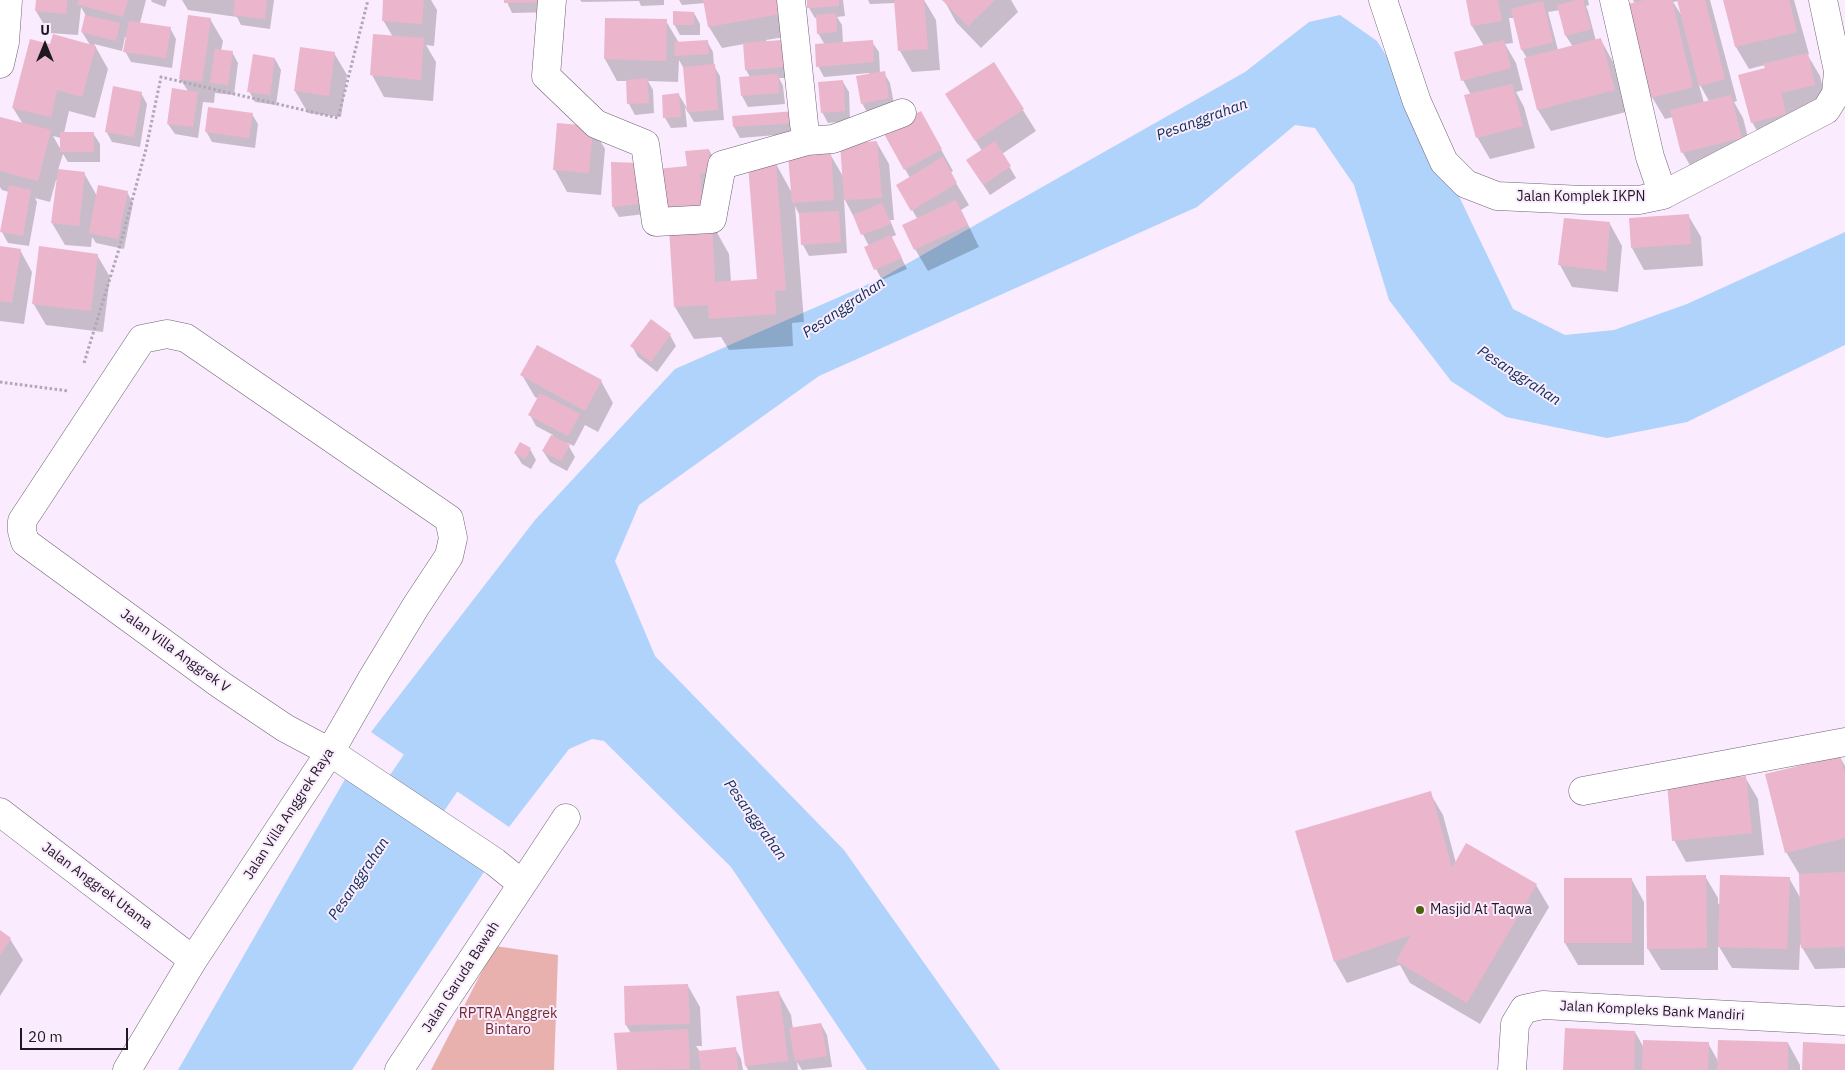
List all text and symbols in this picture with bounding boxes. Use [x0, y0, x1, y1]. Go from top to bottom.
north arrow [20, 20, 70, 70]
text: U [40, 21, 50, 39]
water label: Pesanggrahan [1154, 95, 1250, 145]
street label: Jalan Komplek IKPN [1517, 189, 1645, 205]
water label: Pesanggrahan [799, 274, 889, 342]
water label: Pesanggrahan [1474, 342, 1564, 410]
street label: Jalan Villa Anggrek V [117, 606, 233, 696]
street label: Jalan Villa Anggrek Raya [240, 745, 338, 883]
water label: Pesanggrahan [720, 776, 790, 864]
water label: Pesanggrahan [325, 834, 393, 924]
street label: Jalan Anggrek Utama [38, 839, 156, 933]
place label: Masjid At Taqwa [1430, 902, 1532, 918]
marker: Masjid At Taqwa [1414, 904, 1426, 916]
street label: Jalan Garuda Bawah [419, 918, 503, 1036]
street label: Jalan Kompleks Bank Mandiri [1559, 998, 1745, 1024]
park label: RPTRA Anggrek Bintaro [459, 1006, 557, 1038]
scale bar [22, 1018, 130, 1050]
text: 20 m [28, 1027, 63, 1046]

